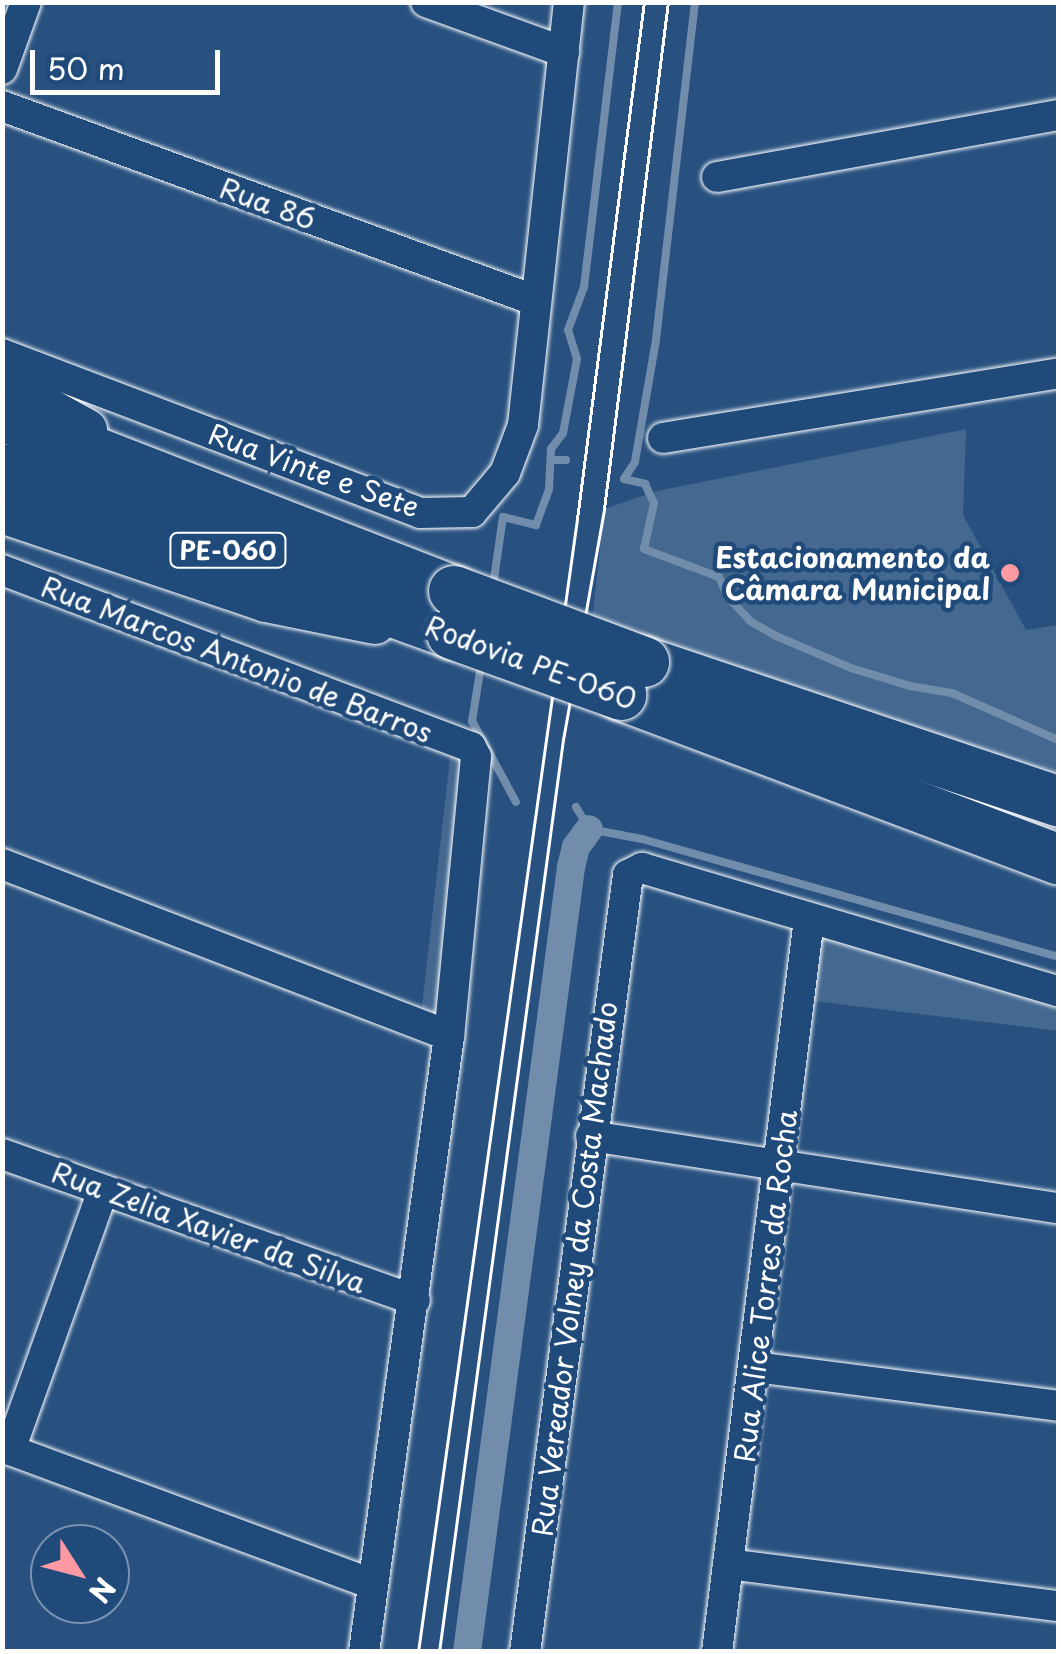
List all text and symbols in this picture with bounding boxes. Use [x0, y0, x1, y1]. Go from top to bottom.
scale bar [35, 30, 225, 92]
text: 50 m [47, 45, 125, 90]
street label: Rua 86 [216, 170, 320, 236]
street label: Rua Vinte e Sete [202, 416, 426, 524]
road number: PE-060 [168, 530, 288, 570]
place label: Estacionamento da Câmara Municipal [716, 540, 990, 606]
marker: Estacionamento da Câmara Municipal [999, 562, 1021, 584]
street label: Rua Marcos Antonio de Barros [36, 568, 438, 750]
street label: Rodovia PE-060 [421, 608, 641, 716]
street label: Rua Vereador Volney da Costa Machado [524, 998, 624, 1540]
street label: Rua Alice Torres da Rocha [727, 1108, 803, 1464]
street label: Rua Zelia Xavier da Silva [45, 1154, 373, 1300]
north arrow [30, 1524, 130, 1624]
text: N [79, 1569, 127, 1612]

